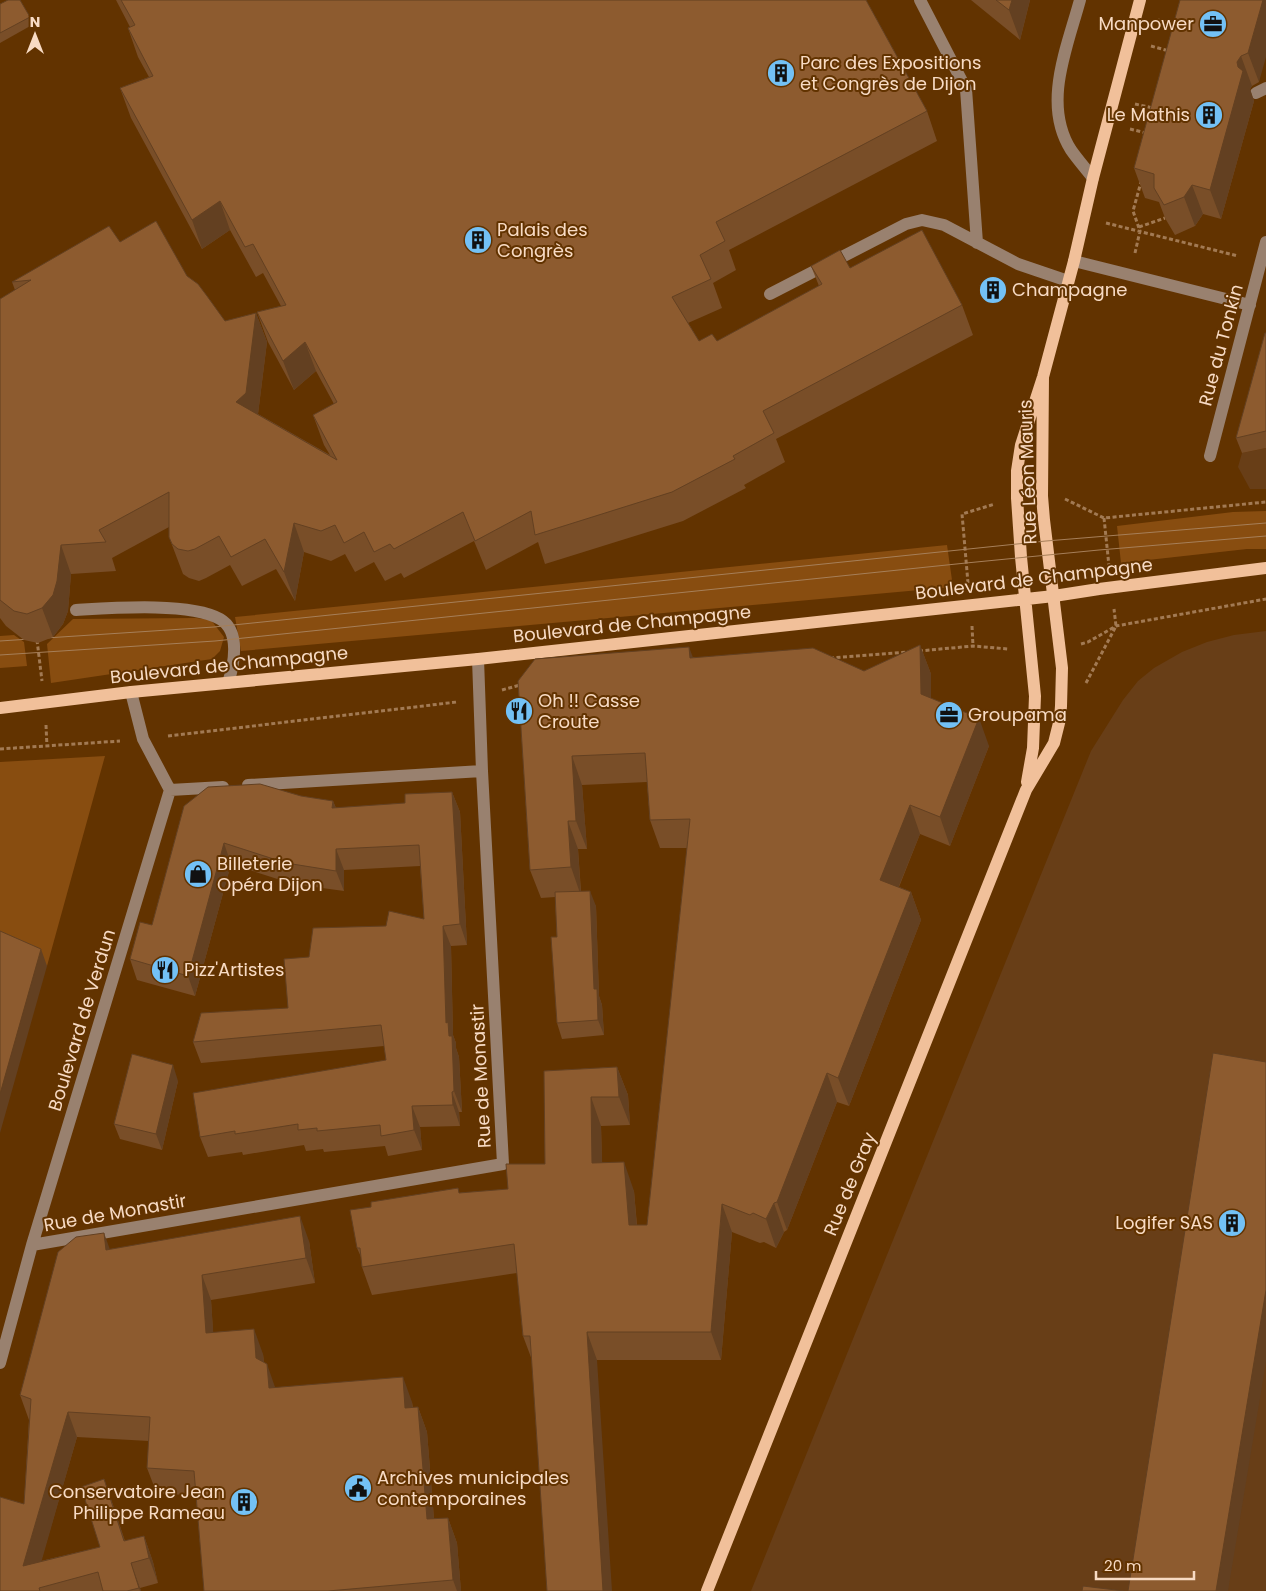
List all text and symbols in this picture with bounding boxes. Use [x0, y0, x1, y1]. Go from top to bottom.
office icon: Manpower [1198, 9, 1228, 39]
north arrow [10, 10, 60, 60]
place label: Manpower [1098, 11, 1194, 36]
text: N [30, 12, 40, 32]
place label: Parc des Expositions et Congrès de Dijon [800, 50, 981, 96]
building icon: Parc des Expositions et Congrès de Dijon [766, 58, 796, 88]
building icon: Le Mathis [1194, 100, 1224, 130]
place label: Le Mathis [1107, 102, 1190, 127]
place label: Palais des Congrès [497, 217, 588, 263]
building icon: Palais des Congrès [463, 225, 493, 255]
building icon: Champagne [978, 275, 1008, 305]
place label: Champagne [1012, 277, 1127, 302]
street label: Rue du Tonkin [1192, 281, 1249, 408]
street label: Rue Léon Mauris [1012, 399, 1043, 545]
street label: Boulevard de Champagne [914, 552, 1154, 605]
street label: Boulevard de Champagne [512, 599, 752, 648]
street label: Boulevard de Champagne [109, 640, 349, 689]
place label: Oh !! Casse Croute [538, 688, 640, 734]
restaurant icon: Oh !! Casse Croute [504, 696, 534, 726]
office icon: Groupama [934, 700, 964, 730]
place label: Groupama [968, 702, 1067, 727]
place label: Billeterie Opéra Dijon [217, 851, 323, 897]
shop icon: Billeterie Opéra Dijon [183, 859, 213, 889]
street label: Boulevard de Verdun [42, 926, 121, 1114]
restaurant icon: Pizz'Artistes [150, 955, 180, 985]
place label: Pizz'Artistes [184, 957, 284, 982]
street label: Rue de Monastir [464, 1003, 497, 1149]
street label: Rue de Gray [817, 1128, 882, 1239]
street label: Rue de Monastir [42, 1188, 188, 1237]
building icon: Logifer SAS [1217, 1208, 1247, 1238]
place label: Logifer SAS [1115, 1210, 1213, 1235]
place label: Archives municipales contemporaines [377, 1465, 569, 1511]
public building icon: Archives municipales contemporaines [343, 1473, 373, 1503]
place label: Conservatoire Jean Philippe Rameau [49, 1479, 225, 1525]
building icon: Conservatoire Jean Philippe Rameau [229, 1487, 259, 1517]
scale bar [1096, 1548, 1194, 1580]
text: 20 m [1104, 1555, 1142, 1576]

